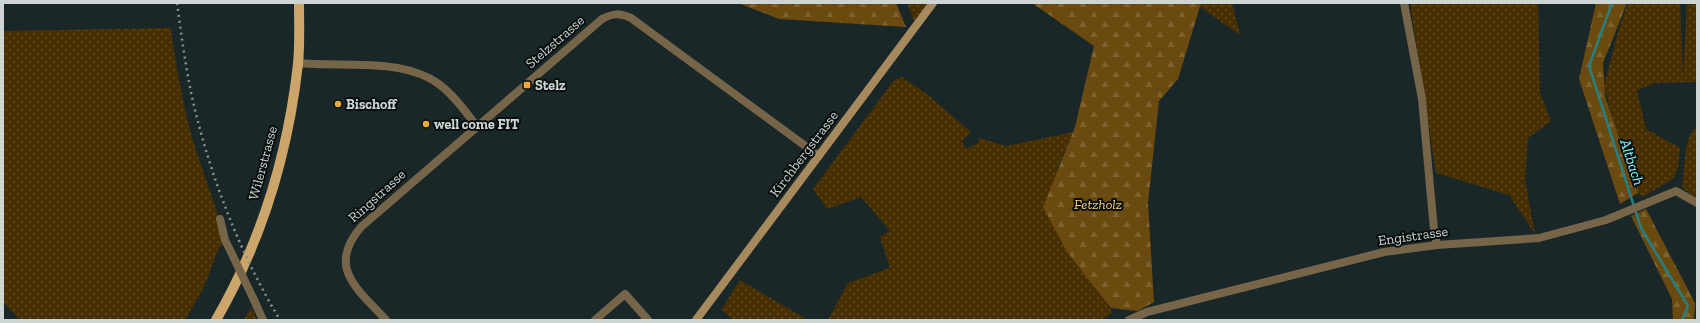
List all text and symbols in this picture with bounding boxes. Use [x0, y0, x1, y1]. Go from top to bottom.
street label: Stelzstrasse [522, 12, 588, 72]
place label: Stelz [535, 77, 566, 94]
marker: Stelz [522, 80, 532, 90]
place label: Bischoff [346, 96, 398, 113]
marker: Bischoff [333, 99, 343, 109]
street label: Kirchbergstrasse [766, 107, 842, 200]
place label: well come FIT [434, 116, 519, 133]
marker: well come FIT [421, 119, 431, 129]
street label: Wilerstrasse [245, 124, 281, 202]
water label: Altbach [1616, 136, 1648, 188]
street label: Ringstrasse [345, 166, 409, 226]
park label: Fetzholz [1074, 196, 1122, 213]
street label: Engistrasse [1377, 223, 1450, 249]

